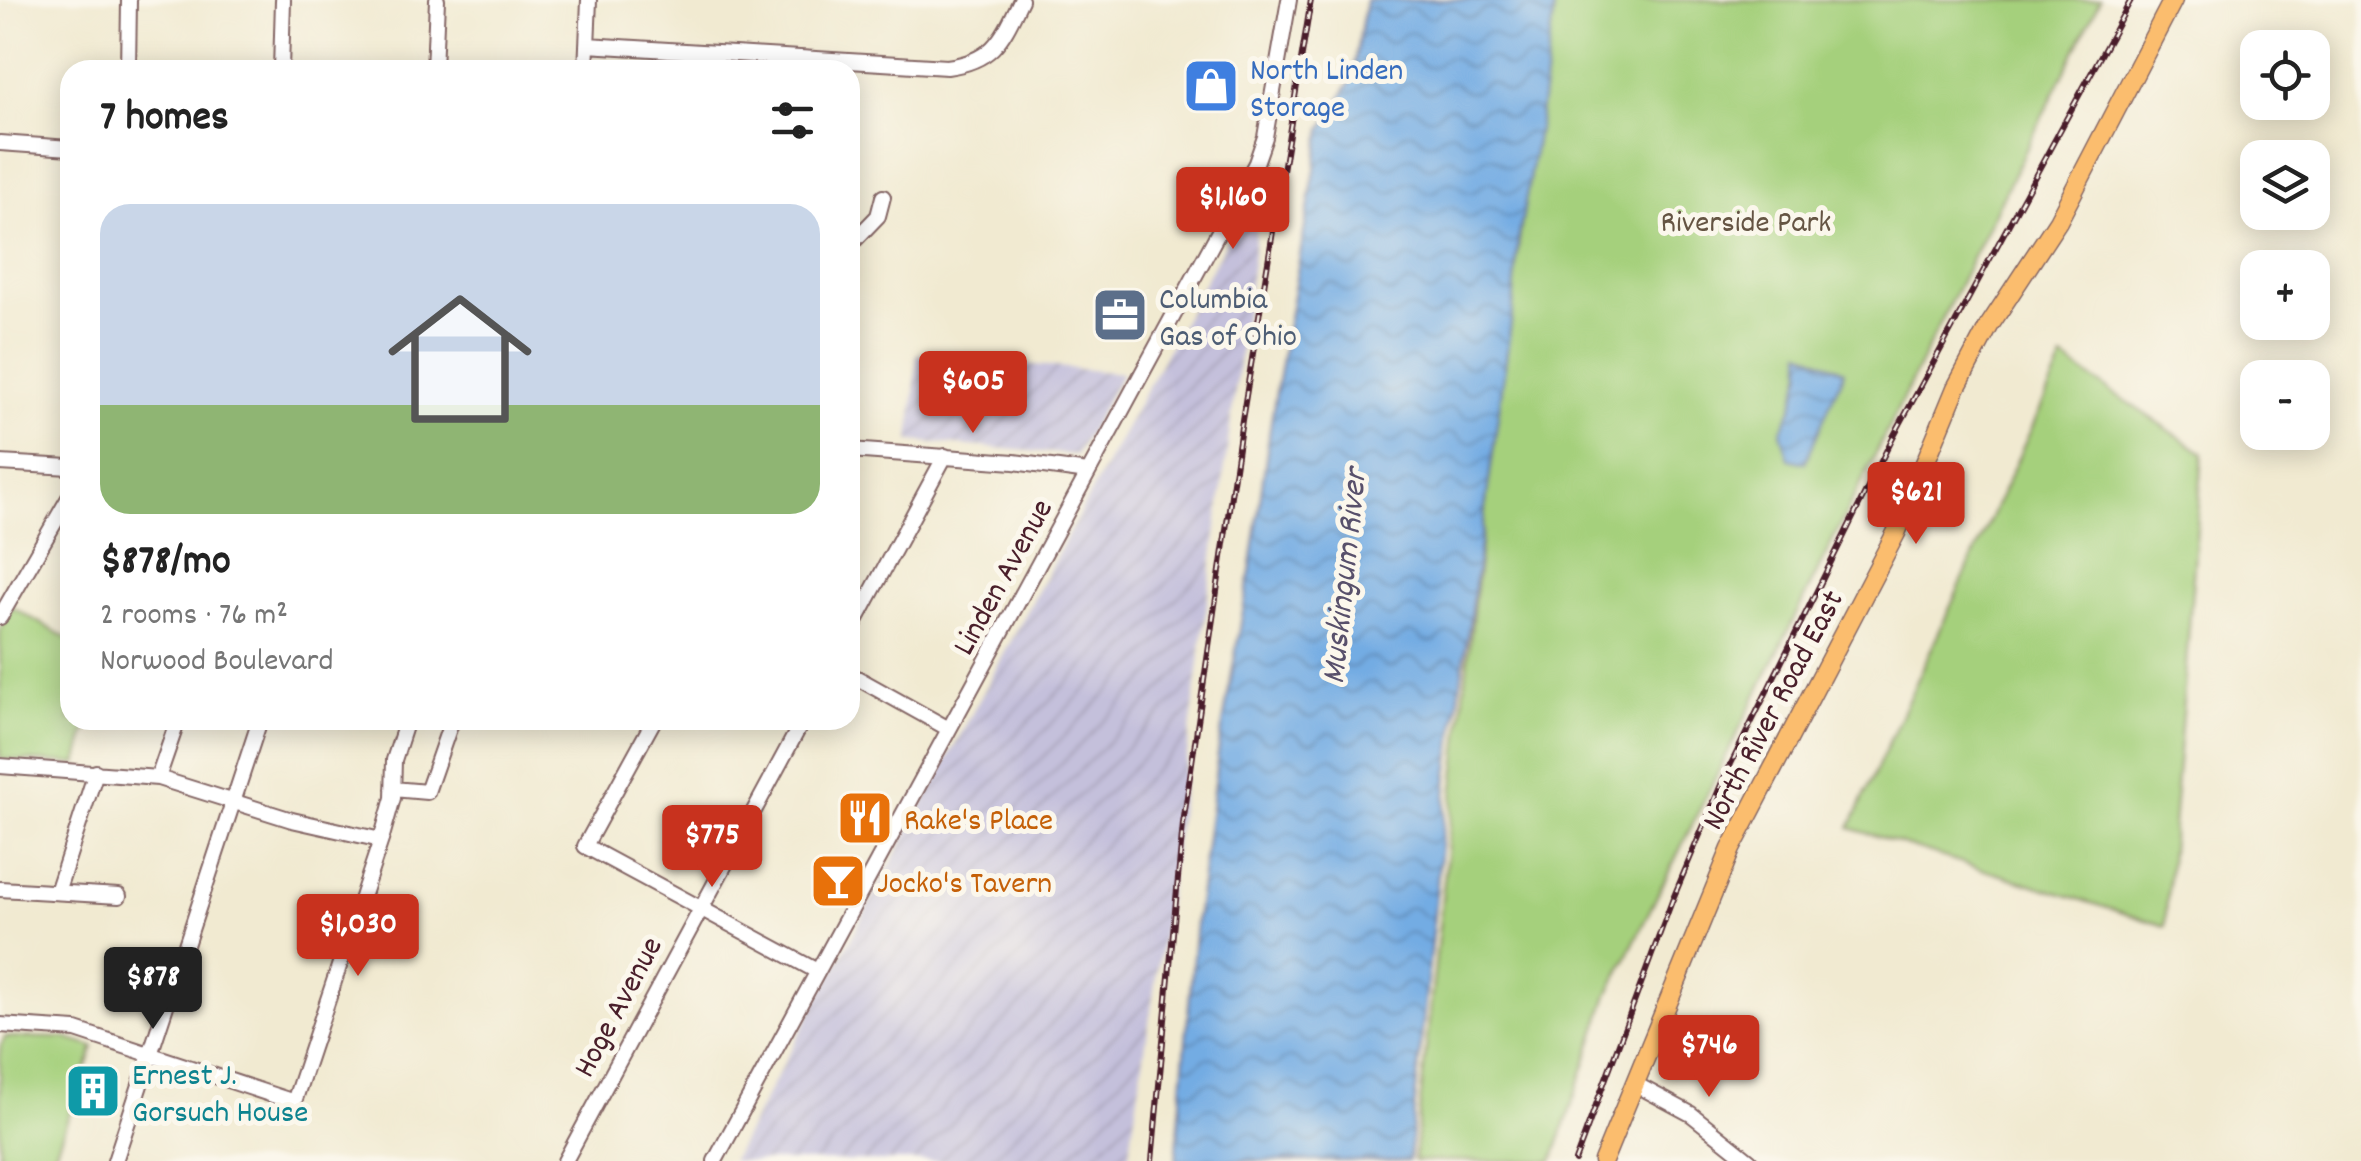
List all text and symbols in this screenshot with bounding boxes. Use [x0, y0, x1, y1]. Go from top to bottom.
map controls [2240, 30, 2330, 450]
button: locate [2240, 30, 2330, 120]
place label: North Linden Storage [1250, 50, 1403, 133]
shop icon: North Linden Storage [1181, 56, 1241, 116]
text: 7 homes [100, 90, 229, 150]
icon: filters [765, 93, 820, 148]
button: layers [2240, 140, 2330, 230]
pin: $1,160 [1152, 167, 1314, 252]
text: $1,160 [1198, 176, 1268, 222]
park label: Riverside Park [1660, 202, 1832, 248]
button: + [2240, 250, 2330, 340]
icon: home [370, 269, 550, 449]
place label: Columbia Gas of Ohio [1159, 279, 1297, 362]
office icon: Columbia Gas of Ohio [1090, 285, 1150, 345]
pin: $605 [914, 351, 1032, 436]
text: $605 [941, 360, 1005, 406]
button: − [2240, 360, 2330, 450]
water label: Muskingum River [1311, 462, 1384, 687]
pin: $621 [1857, 462, 1975, 547]
text: $621 [1890, 471, 1942, 517]
street label: Linden Avenue [943, 492, 1067, 665]
text: $878/mo [100, 534, 231, 594]
street label: North River Road East [1693, 583, 1858, 839]
text: 2 rooms · 76 m² [100, 594, 288, 640]
text: Norwood Boulevard [100, 640, 333, 686]
restaurant icon: Rake's Place [835, 788, 895, 848]
place label: Rake's Place [904, 800, 1053, 846]
pin: $775 [653, 805, 771, 890]
text: $775 [684, 814, 740, 860]
bar icon: Jocko's Tavern [808, 851, 868, 911]
place label: Jocko's Tavern [877, 863, 1052, 909]
pin: $1,030 [277, 894, 439, 979]
text: $1,030 [319, 903, 397, 949]
street label: Hoge Avenue [564, 930, 677, 1087]
pin: $878 [94, 947, 212, 1032]
text: $878 [126, 956, 180, 1002]
pin: $746 [1650, 1015, 1768, 1100]
text: $746 [1680, 1024, 1738, 1070]
place label: Ernest J. Gorsuch House [132, 1055, 308, 1138]
building icon: Ernest J. Gorsuch House [63, 1061, 123, 1121]

